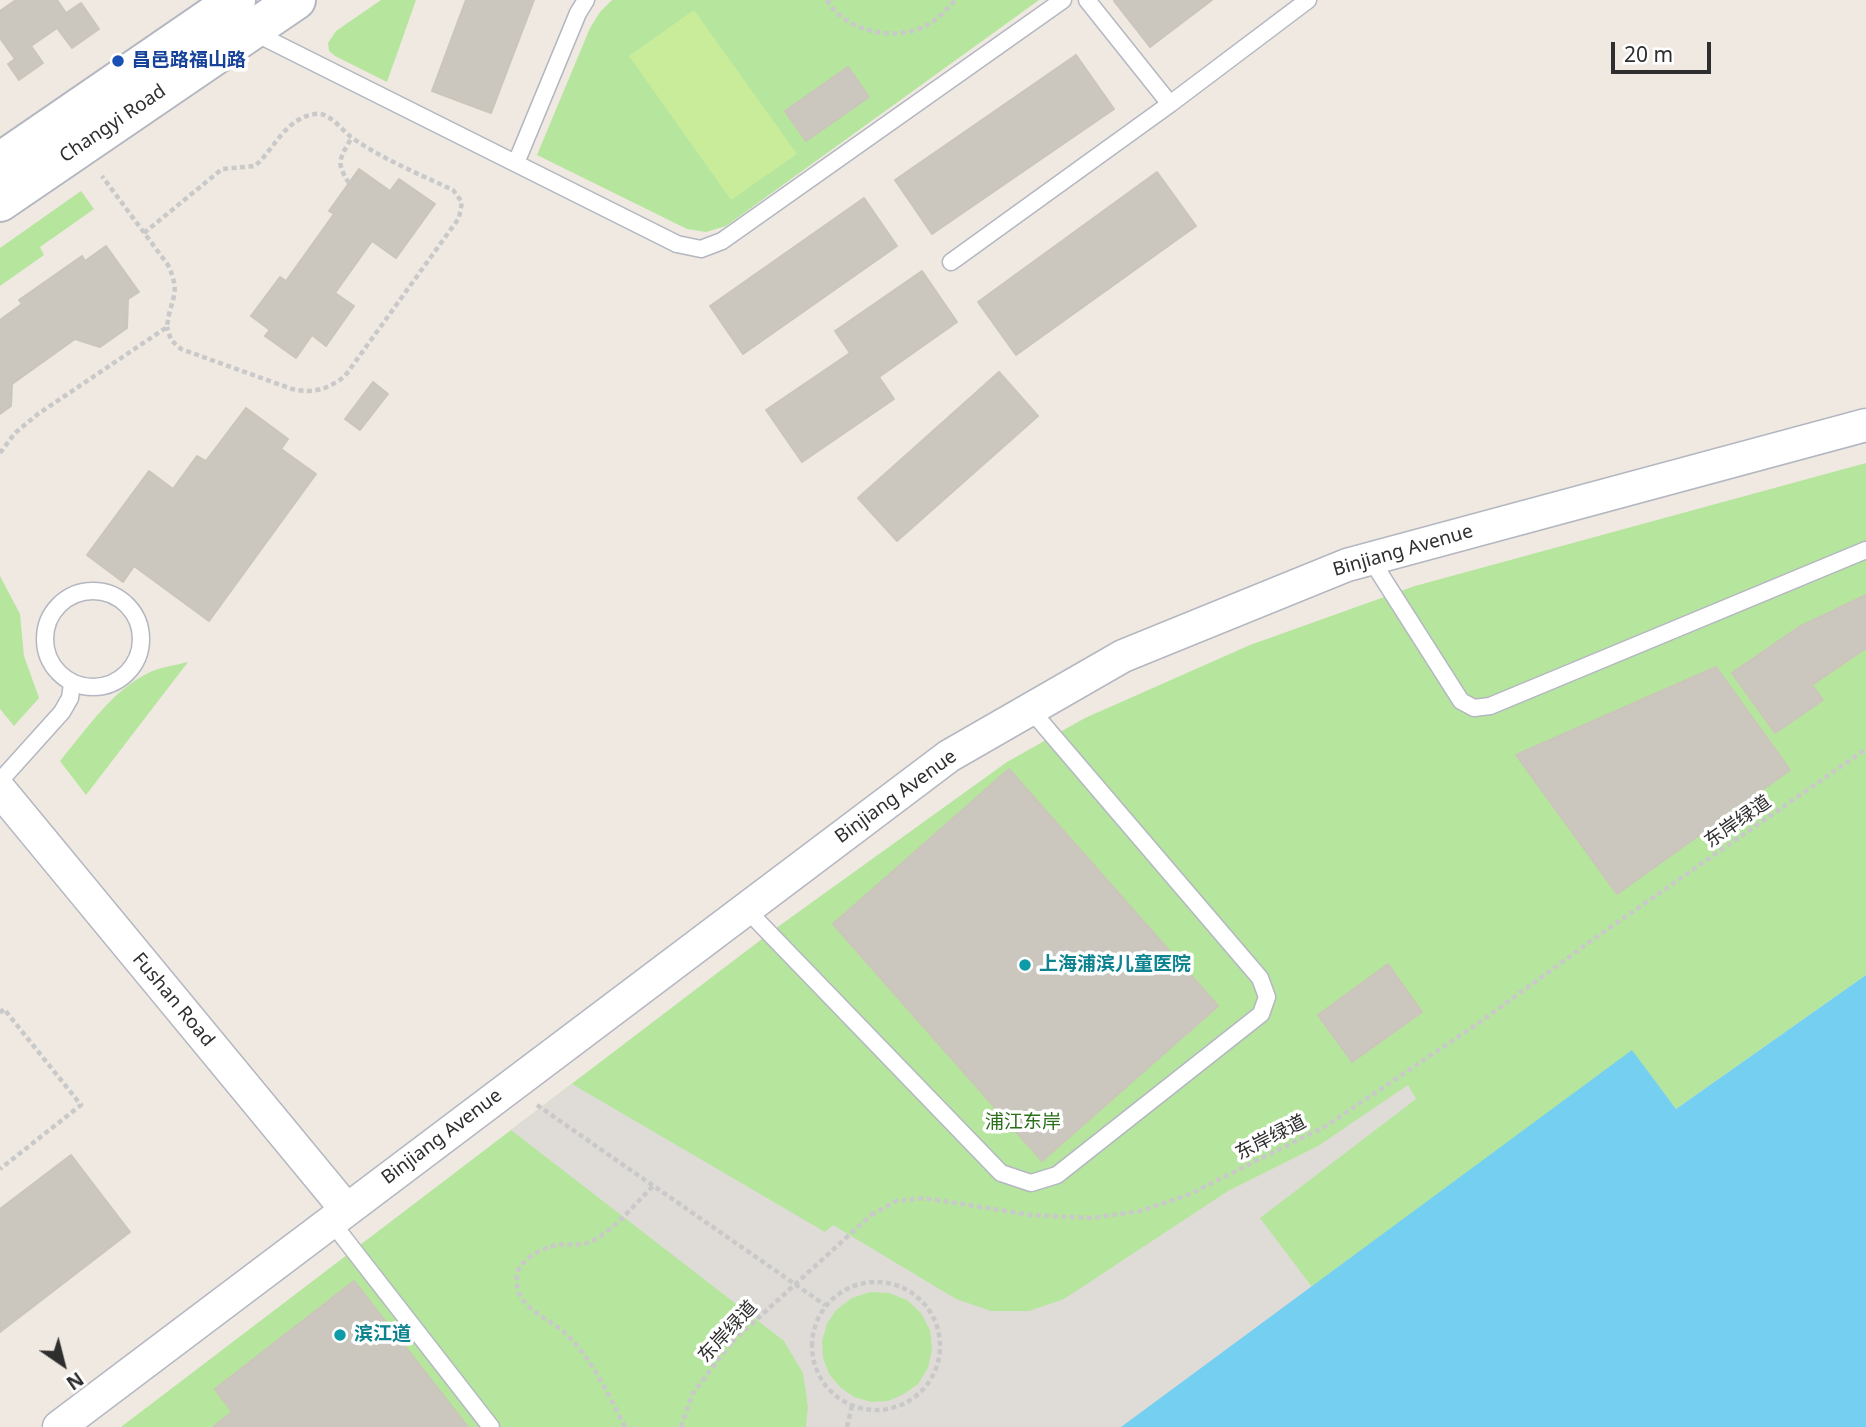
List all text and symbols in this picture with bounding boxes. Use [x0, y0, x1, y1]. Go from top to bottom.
scale bar [1614, 28, 1714, 72]
text: 20 m [1624, 40, 1673, 68]
place label: 昌邑路福山路 [132, 50, 246, 72]
marker: 昌邑路福山路 [110, 53, 126, 69]
street label: Changyi Road [56, 80, 170, 168]
street label: Binjiang Avenue [1330, 520, 1476, 582]
street label: Binjiang Avenue [831, 745, 961, 849]
street label: 东岸绿道 [1700, 791, 1776, 853]
street label: Fushan Road [127, 948, 219, 1052]
place label: 上海浦滨儿童医院 [1039, 954, 1191, 976]
marker: 上海浦滨儿童医院 [1017, 957, 1033, 973]
street label: Binjiang Avenue [377, 1084, 507, 1190]
street label: 东岸绿道 [1232, 1111, 1310, 1165]
park label: 浦江东岸 [985, 1112, 1061, 1134]
street label: 东岸绿道 [694, 1296, 762, 1368]
place label: 滨江道 [354, 1324, 411, 1346]
marker: 滨江道 [332, 1327, 348, 1343]
north arrow [28, 1329, 98, 1399]
text: N [61, 1366, 89, 1396]

